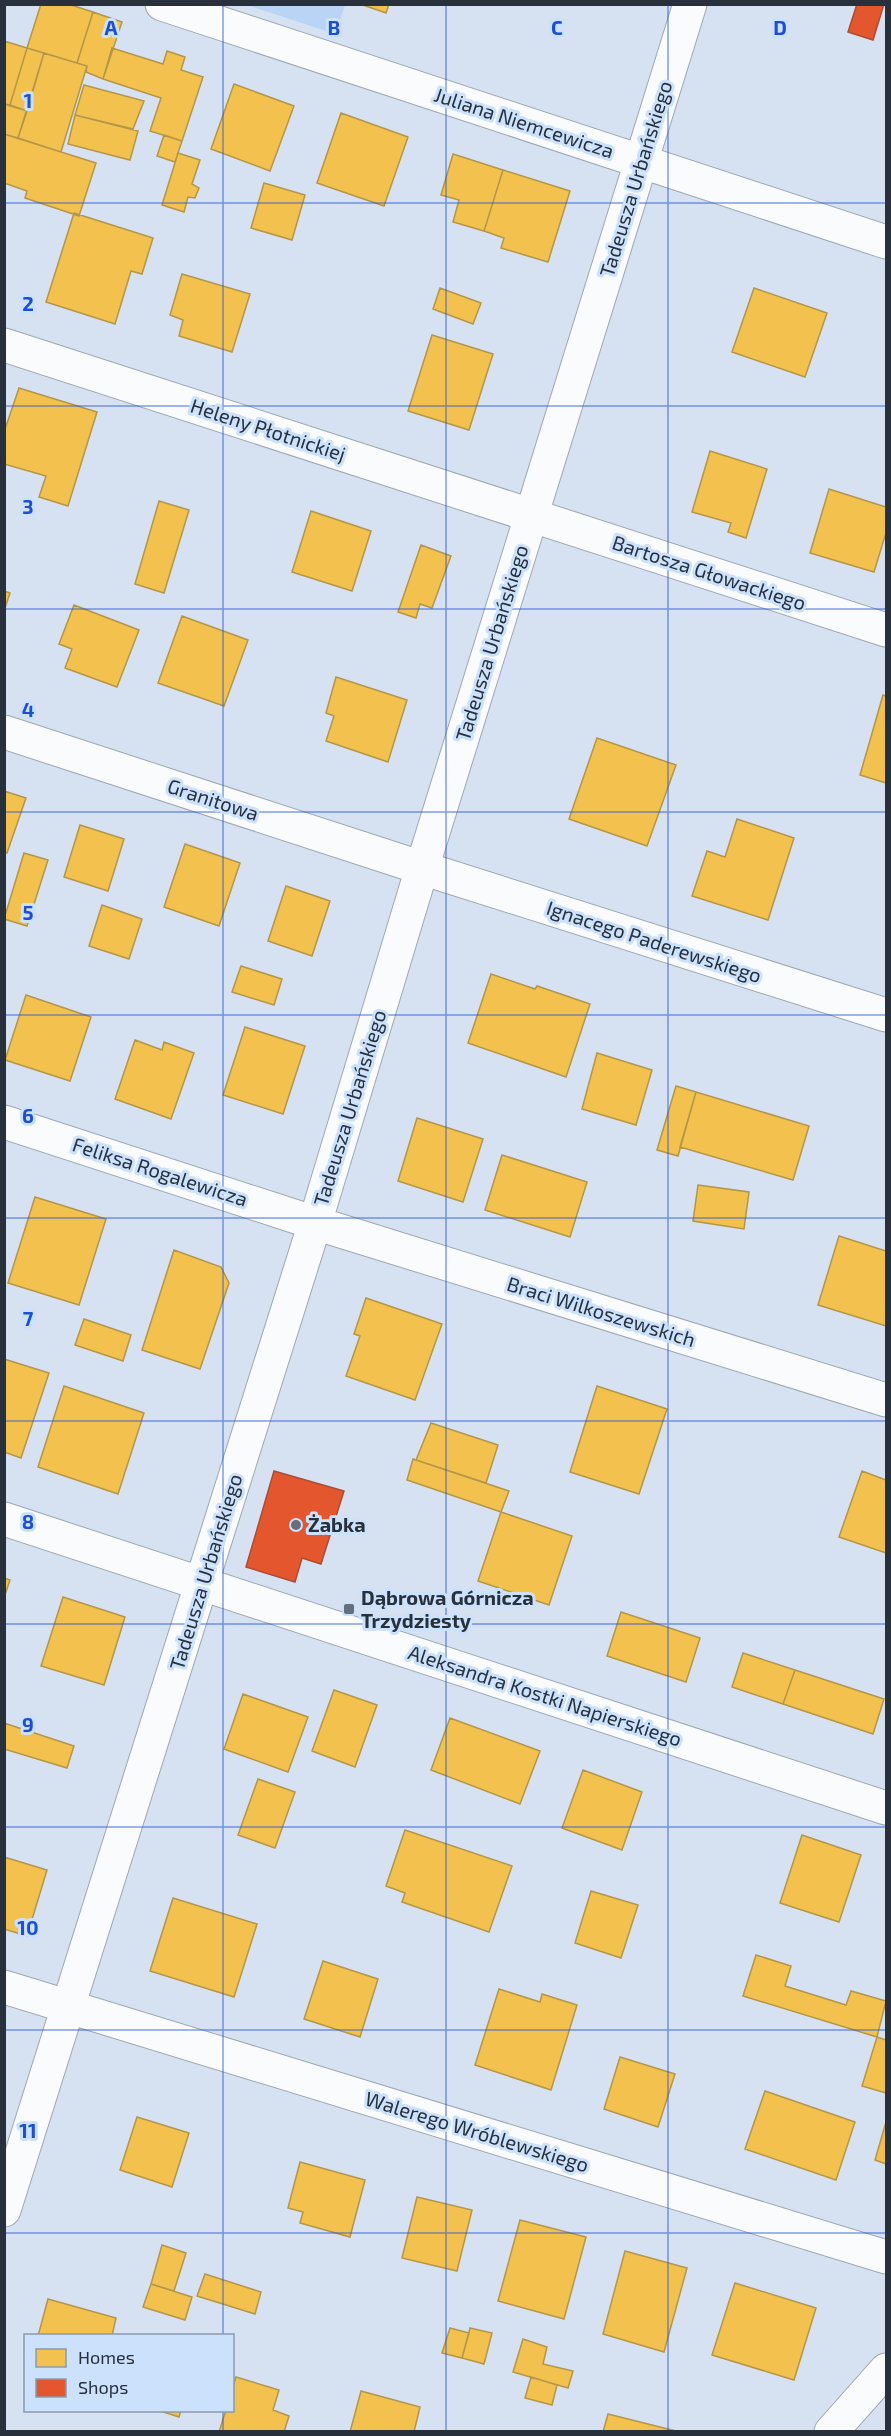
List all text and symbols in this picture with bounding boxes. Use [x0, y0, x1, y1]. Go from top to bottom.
text: A [104, 15, 118, 39]
text: B [328, 15, 340, 39]
text: C [551, 15, 563, 39]
text: D [773, 15, 787, 39]
street label: Tadeusza Urbańskiego [594, 78, 676, 280]
street label: Juliana Niemcewicza [432, 82, 617, 162]
text: 1 [24, 88, 32, 112]
text: 2 [22, 291, 34, 315]
street label: Heleny Płotnickiej [188, 393, 349, 465]
text: 3 [22, 494, 34, 518]
street label: Bartosza Głowackiego [609, 529, 809, 615]
street label: Tadeusza Urbańskiego [450, 542, 532, 744]
text: 4 [22, 697, 35, 721]
street label: Granitowa [165, 773, 262, 825]
street label: Ignacego Paderewskiego [544, 895, 765, 987]
text: 5 [22, 900, 34, 924]
street label: Tadeusza Urbańskiego [308, 1007, 390, 1209]
text: 6 [22, 1103, 34, 1127]
street label: Feliksa Rogalewicza [70, 1131, 251, 1211]
street label: Braci Wilkoszewskich [504, 1271, 698, 1351]
text: 7 [23, 1306, 34, 1330]
street label: Tadeusza Urbańskiego [164, 1471, 246, 1673]
text: 8 [22, 1509, 34, 1533]
place label: Żabka [308, 1512, 366, 1536]
marker: Żabka [289, 1518, 303, 1532]
place label: Dąbrowa Górnicza Trzydziesty [361, 1585, 534, 1633]
marker: Dąbrowa Górnicza Trzydziesty [342, 1602, 356, 1616]
street label: Aleksandra Kostki Napierskiego [406, 1639, 685, 1751]
text: 9 [22, 1712, 34, 1736]
text: 10 [17, 1915, 39, 1939]
street label: Walerego Wróblewskiego [363, 2086, 592, 2176]
text: 11 [19, 2118, 37, 2142]
legend [24, 2334, 234, 2412]
text: Homes [78, 2346, 135, 2368]
text: Shops [78, 2376, 128, 2398]

